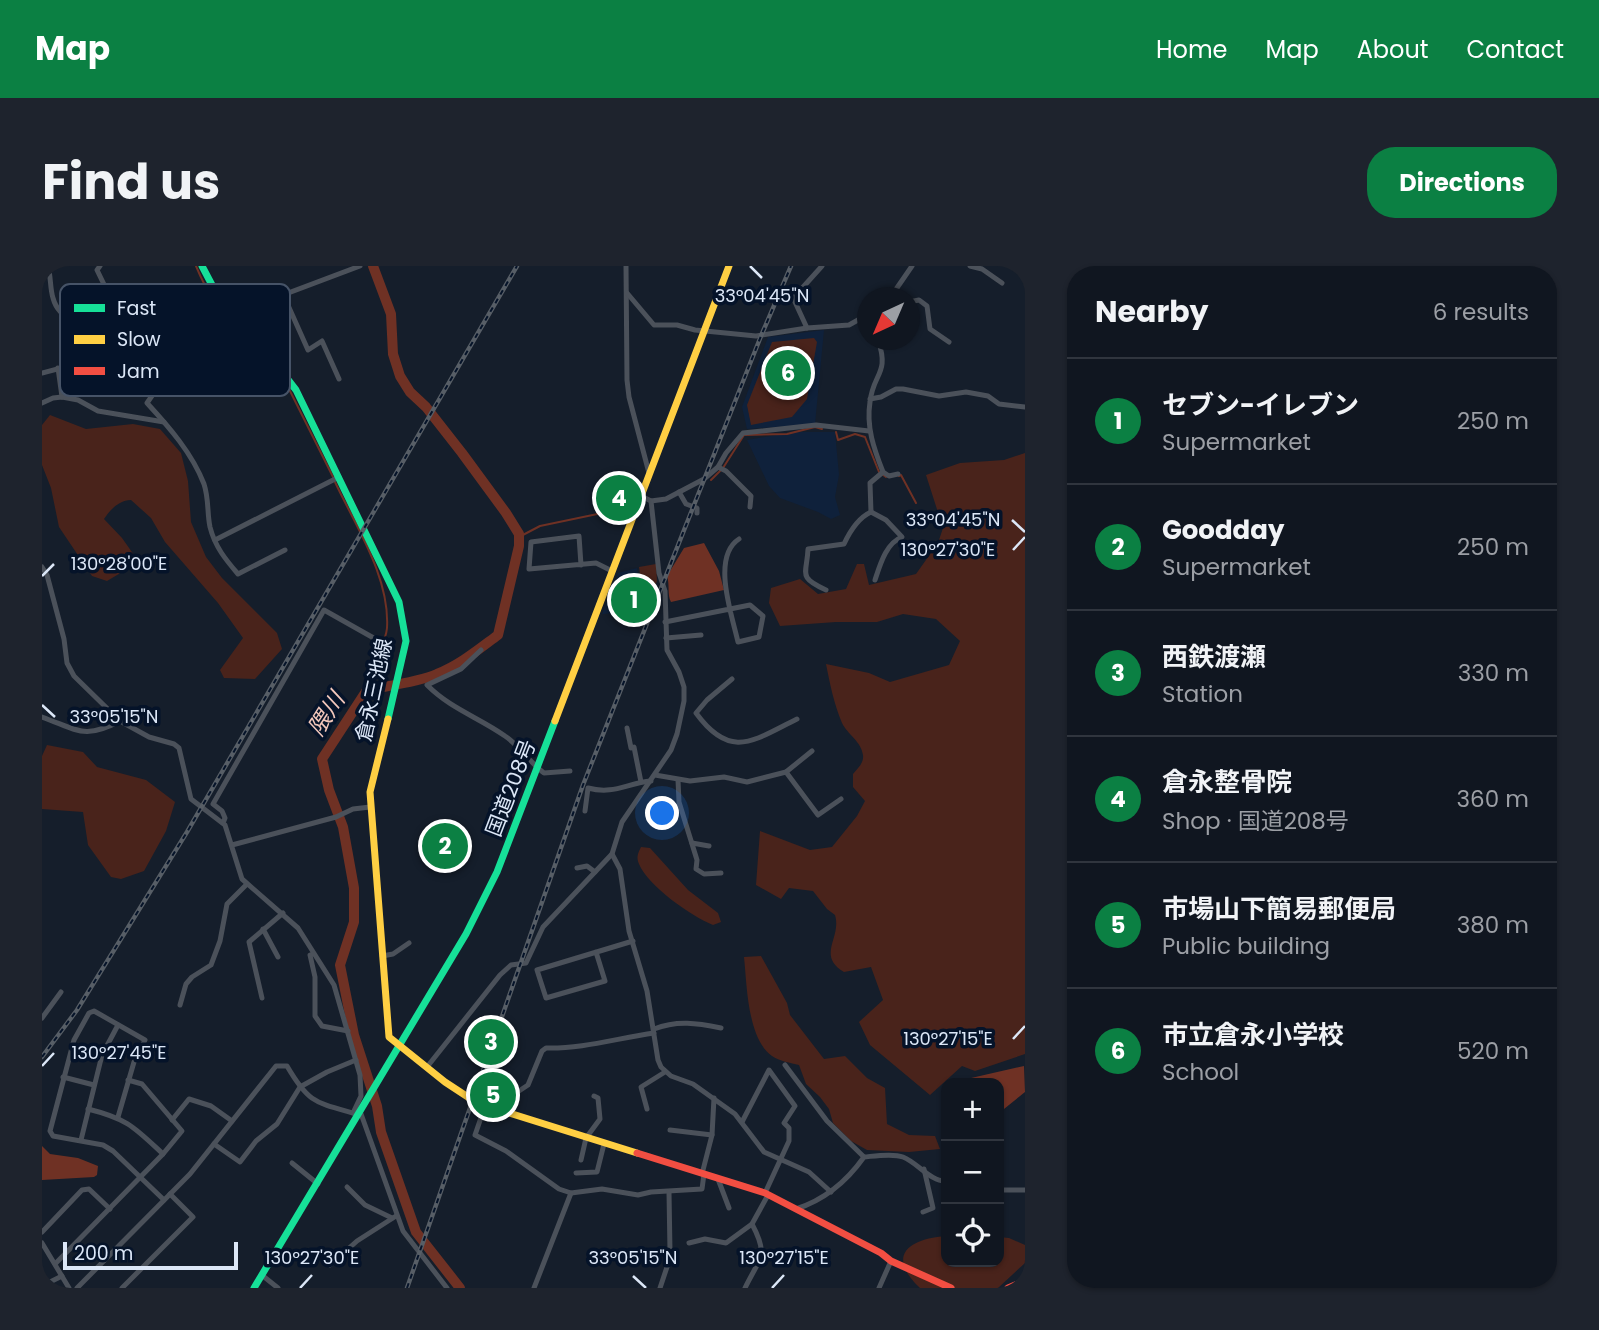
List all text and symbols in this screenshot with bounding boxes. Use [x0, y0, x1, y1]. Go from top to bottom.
text: Map [35, 25, 110, 72]
text: Home [1156, 33, 1228, 66]
text: Map [1266, 33, 1319, 66]
text: About [1357, 33, 1428, 66]
text: Contact [1466, 33, 1564, 66]
button: Directions [1367, 147, 1557, 218]
text: Find us [42, 148, 220, 216]
text: 33°04'45"N [715, 283, 809, 308]
legend [60, 284, 290, 396]
north arrow [857, 287, 920, 350]
text: Nearby [1095, 290, 1209, 333]
text: Fast [117, 295, 156, 322]
text: 6 results [1433, 296, 1529, 328]
text: Slow [117, 326, 161, 353]
pin: 6 [765, 347, 811, 399]
text: Jam [117, 358, 159, 385]
text: セブン-イレブン [1162, 387, 1359, 423]
text: 1 [1114, 405, 1122, 437]
text: 250 m [1457, 405, 1529, 437]
text: Supermarket [1162, 426, 1311, 458]
pin: 4 [596, 472, 642, 524]
text: 33°04'45"N [906, 507, 1000, 532]
text: Goodday [1162, 512, 1284, 548]
text: 2 [1111, 531, 1125, 563]
text: 250 m [1457, 531, 1529, 563]
text: 130°27'30"E [901, 537, 995, 562]
text: 130°28'00"E [71, 551, 167, 576]
text: Supermarket [1162, 551, 1311, 583]
pin: 1 [611, 574, 657, 626]
street label: 倉永三池線 [348, 636, 399, 744]
text: 西鉄渡瀬 [1162, 639, 1266, 675]
text: 3 [1111, 657, 1125, 689]
text: 330 m [1458, 657, 1529, 689]
text: Station [1162, 678, 1243, 710]
water label: 隈川 [300, 683, 354, 742]
text: 33°05'15"N [69, 704, 159, 729]
street label: 国道208号 [479, 735, 542, 840]
text: 倉永整骨院 [1162, 764, 1292, 800]
text: 4 [1110, 783, 1126, 815]
text: 360 m [1457, 783, 1529, 815]
your location [645, 796, 679, 830]
text: Shop · 国道208号 [1162, 805, 1349, 837]
pin: 2 [422, 820, 468, 872]
text: 市場山下簡易郵便局 [1162, 891, 1396, 927]
text: 5 [1111, 909, 1125, 941]
text: 380 m [1457, 909, 1529, 941]
text: Public building [1162, 930, 1330, 962]
pin: 3 [468, 1016, 514, 1068]
text: 市立倉永小学校 [1162, 1017, 1344, 1053]
text: 130°27'15"E [903, 1026, 993, 1051]
text: 6 [1111, 1035, 1125, 1067]
text: 520 m [1457, 1035, 1529, 1067]
text: 130°27'45"E [71, 1040, 167, 1065]
text: School [1162, 1056, 1239, 1088]
pin: 5 [470, 1069, 516, 1121]
map controls [941, 1078, 1004, 1267]
button: + [941, 1078, 1004, 1141]
button: − [941, 1141, 1004, 1204]
button: locate [941, 1204, 1004, 1267]
scale bar [63, 1239, 238, 1271]
text: 200 m [74, 1240, 133, 1267]
text: 130°27'30"E [265, 1245, 359, 1270]
text: 33°05'15"N [588, 1245, 678, 1270]
text: 130°27'15"E [739, 1245, 829, 1270]

